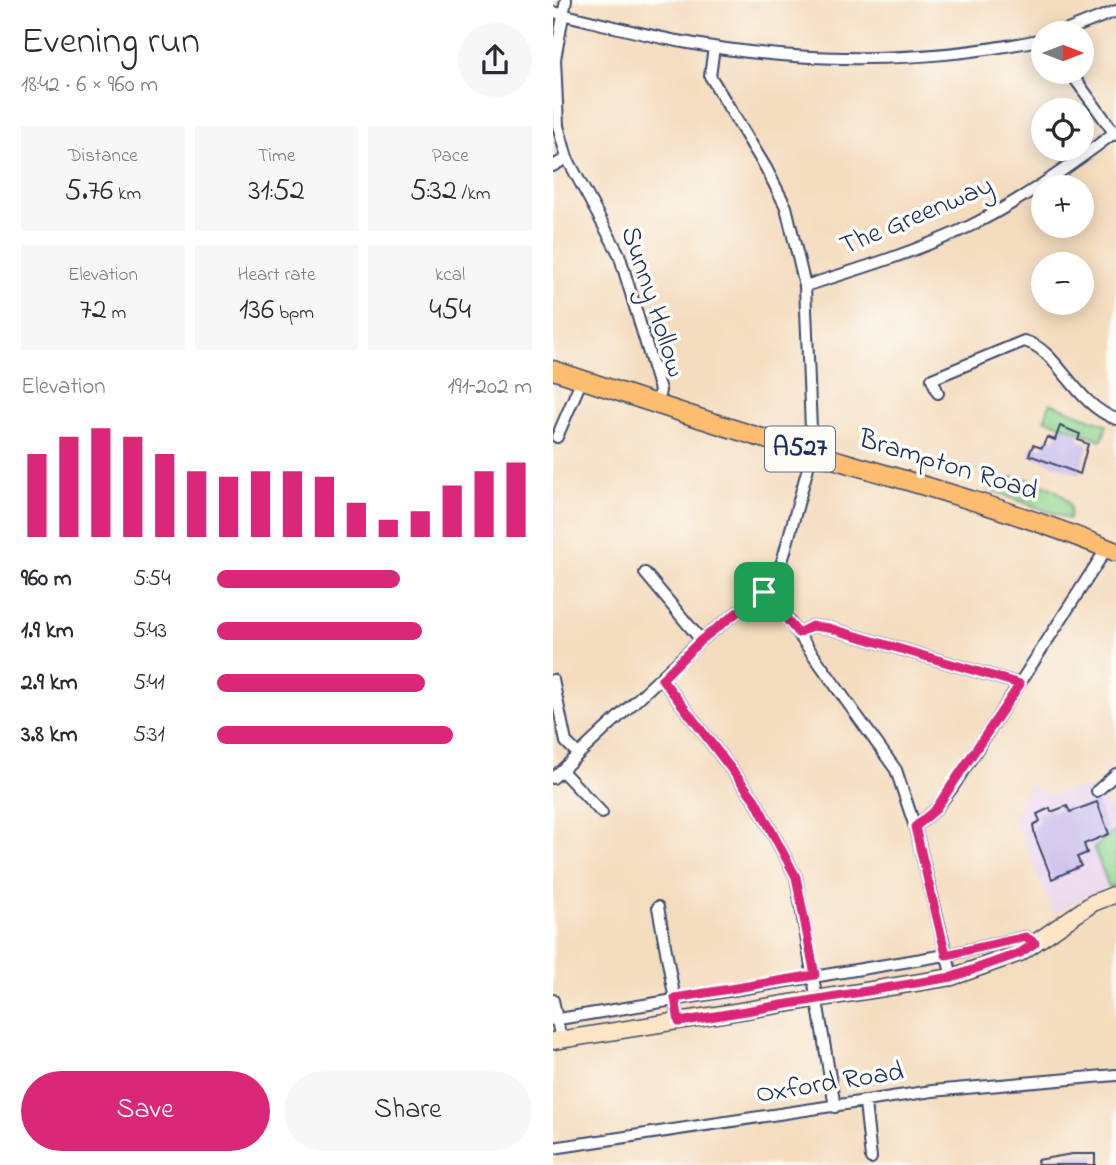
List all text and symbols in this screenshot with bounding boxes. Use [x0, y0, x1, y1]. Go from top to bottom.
text: Evening run [21, 15, 200, 71]
north arrow [1031, 21, 1094, 84]
map controls [1031, 21, 1094, 315]
button: share [458, 23, 532, 97]
text: 18:42 · 6 × 960 m [21, 69, 158, 102]
button: locate [1031, 98, 1094, 161]
text: Distance [68, 143, 138, 170]
text: Time [258, 143, 295, 170]
text: Pace [432, 143, 469, 170]
street label: The Greenway [834, 166, 1000, 268]
text: 5.76 [64, 170, 113, 214]
text: 31:52 [248, 170, 305, 214]
text: 5:32 [410, 170, 457, 214]
button: + [1031, 175, 1094, 238]
text: km [113, 181, 141, 208]
text: /km [457, 181, 491, 208]
street label: Sunny Hollow [608, 221, 696, 383]
button: − [1031, 252, 1094, 315]
text: Elevation [68, 262, 138, 289]
text: Heart rate [238, 262, 315, 289]
text: kcal [435, 262, 465, 289]
text: 72 [79, 289, 107, 333]
text: 136 [239, 289, 274, 333]
text: 454 [429, 289, 471, 333]
text: m [107, 300, 126, 327]
text: bpm [274, 300, 314, 327]
text: Elevation [21, 371, 106, 404]
text: 191–202 m [447, 371, 532, 404]
street label: Brampton Road [852, 419, 1043, 513]
road number: A527 [765, 426, 835, 471]
pin [734, 562, 794, 622]
text: 960 m [21, 563, 72, 596]
text: 5:54 [133, 563, 171, 596]
icon: arrive [745, 573, 783, 611]
text: 1.9 km [21, 615, 74, 648]
text: 5:43 [133, 615, 167, 648]
text: 2.9 km [21, 667, 78, 700]
text: 5:41 [133, 667, 165, 700]
text: 3.8 km [21, 719, 78, 752]
text: 5:31 [133, 719, 165, 752]
street label: Oxford Road [753, 1052, 907, 1116]
button: Save [21, 1071, 270, 1151]
button: Share [284, 1071, 532, 1151]

